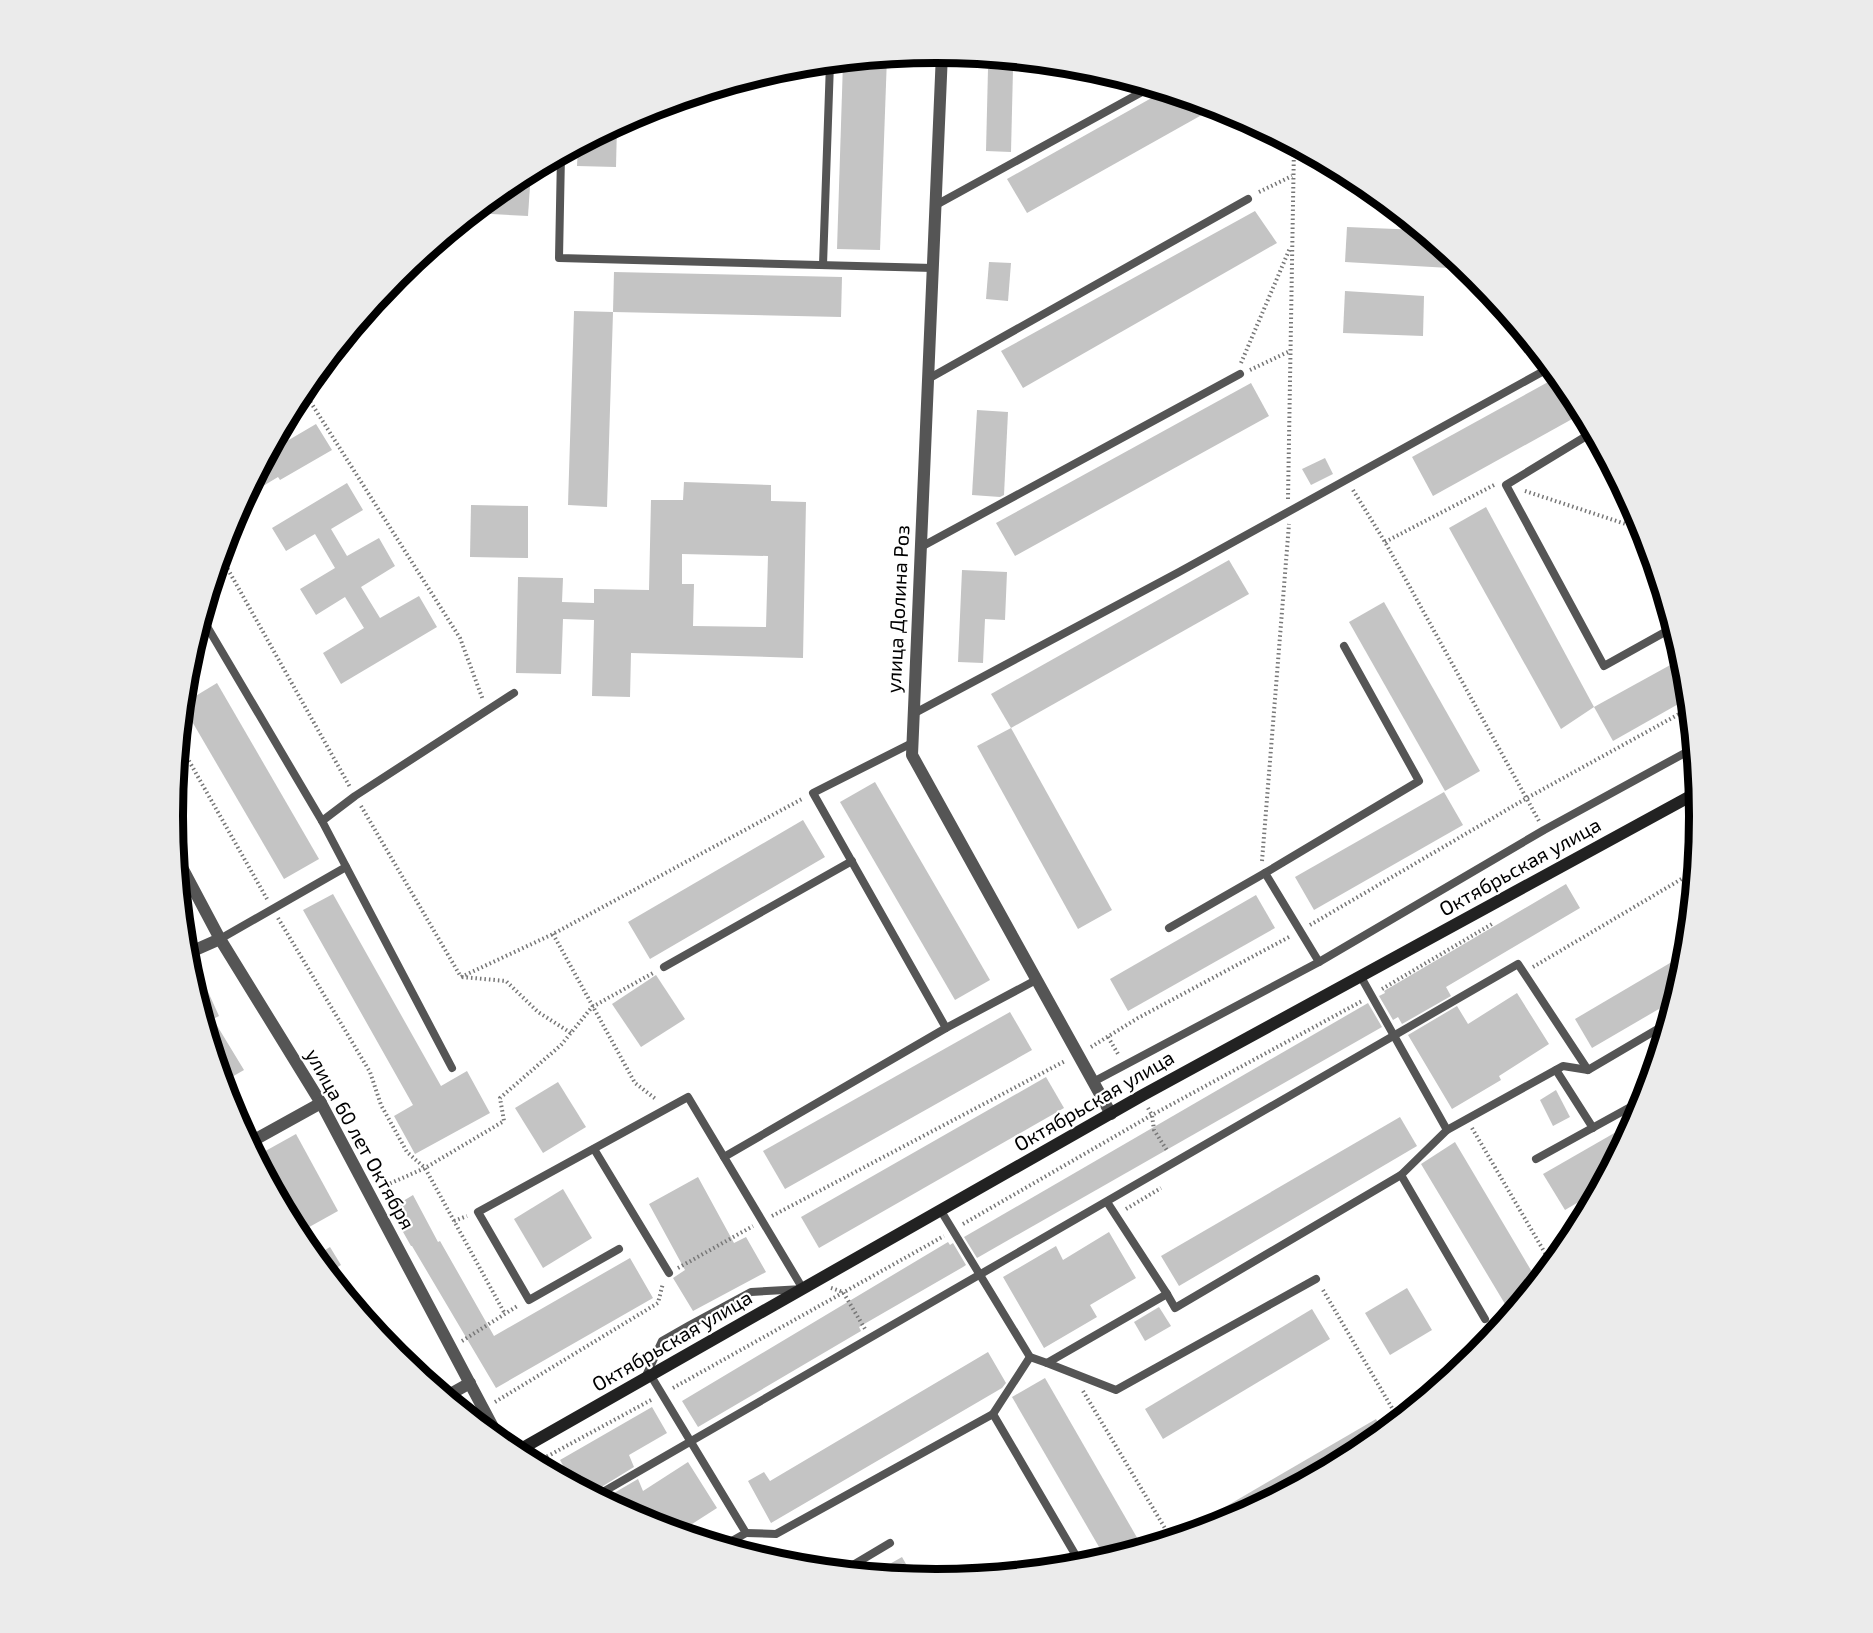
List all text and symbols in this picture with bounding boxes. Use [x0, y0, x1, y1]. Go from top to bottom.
street label: улица Долина Роз [881, 524, 914, 694]
street label: Октябрьская улица [1435, 812, 1605, 921]
street label: улица 60 лет Октября [300, 1044, 421, 1234]
street label: Октябрьская улица [1009, 1044, 1178, 1157]
street label: Октябрьская улица [587, 1284, 756, 1397]

